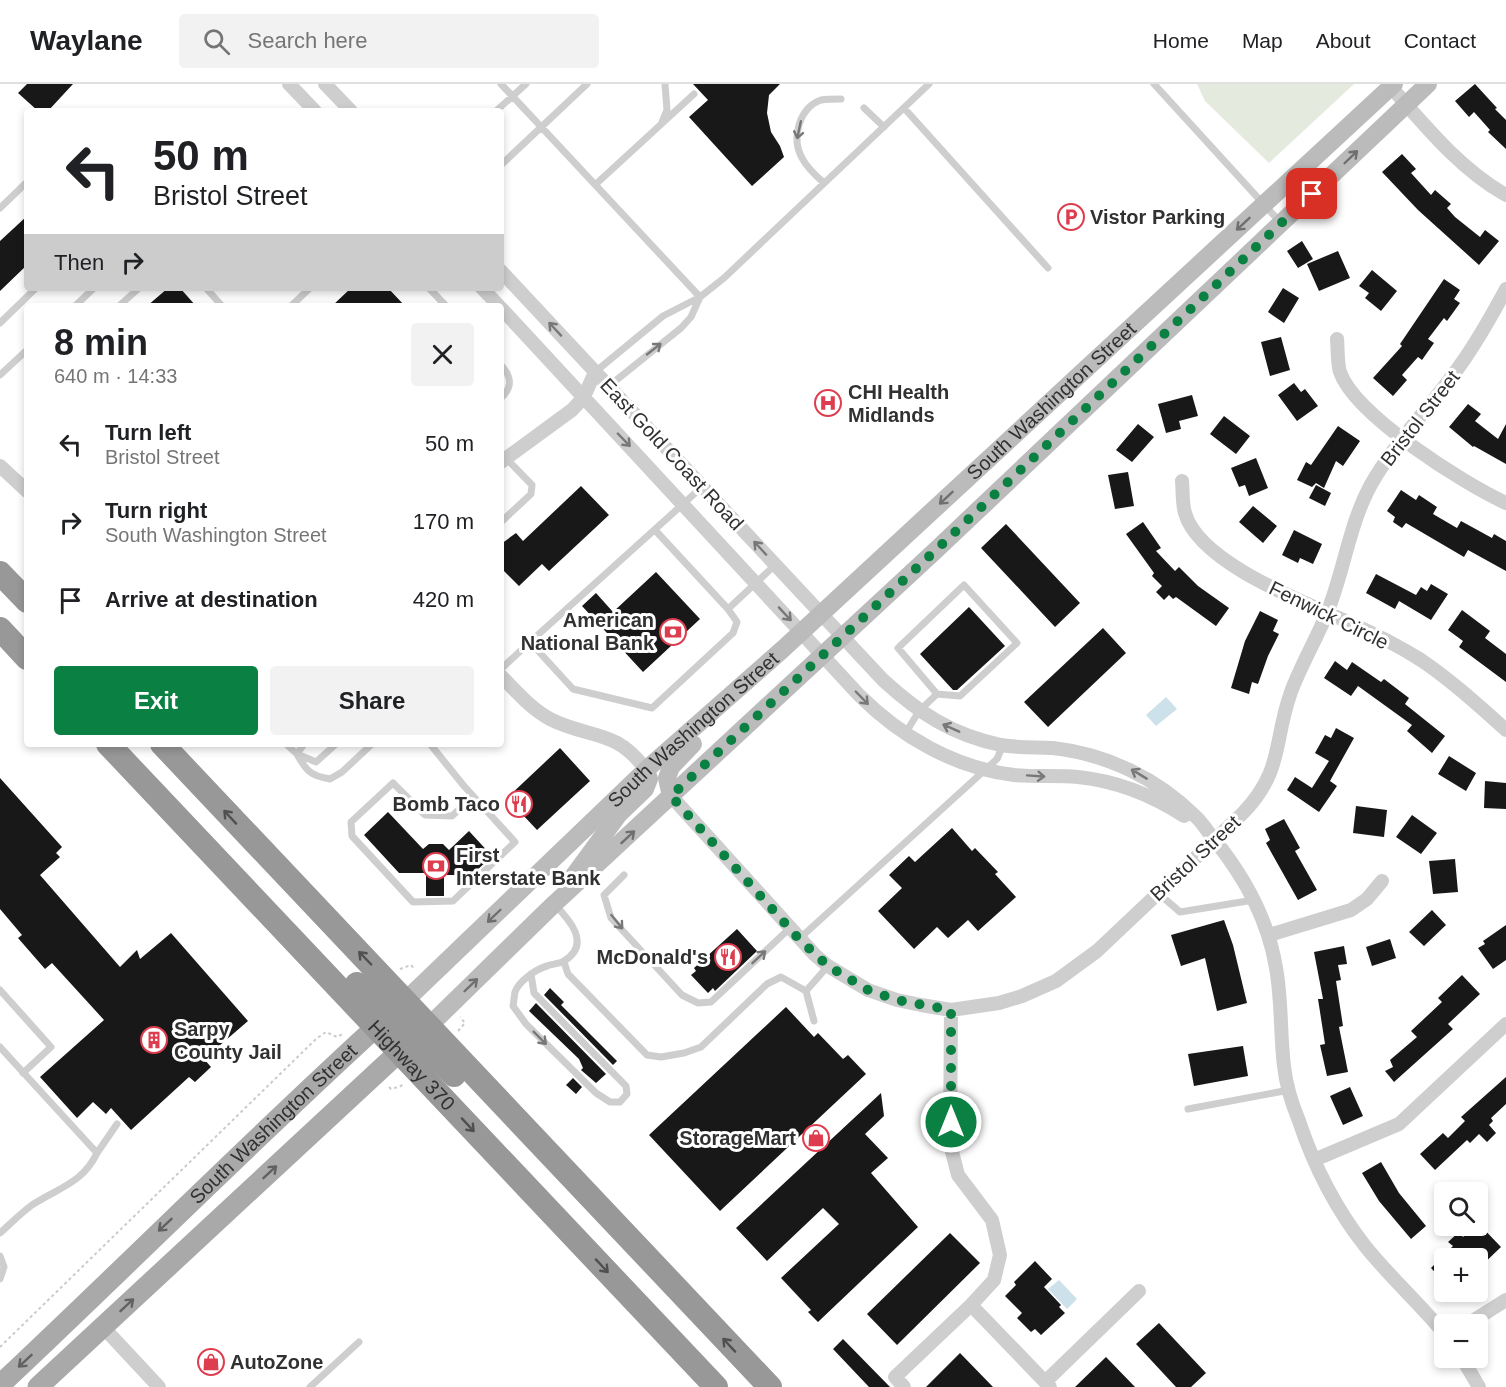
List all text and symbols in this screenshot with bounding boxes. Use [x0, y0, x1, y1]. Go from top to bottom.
search box [179, 14, 599, 68]
text: Waylane [30, 25, 143, 56]
icon: search [200, 25, 233, 58]
text: Search here [248, 28, 367, 53]
text: Home [1153, 29, 1209, 52]
text: Map [1242, 29, 1283, 52]
text: About [1316, 29, 1371, 52]
text: Contact [1404, 29, 1476, 52]
one-way arrow [793, 120, 804, 139]
icon: left [54, 132, 132, 210]
text: 50 m [153, 132, 249, 179]
one-way arrow [1344, 150, 1359, 164]
pin [1286, 168, 1337, 219]
icon: arrive [1295, 177, 1328, 210]
text: Bristol Street [153, 181, 308, 211]
parking icon: Vistor Parking [1056, 202, 1086, 232]
place label: Vistor Parking [1090, 206, 1225, 228]
one-way arrow [1236, 216, 1251, 231]
icon: right [116, 246, 149, 279]
text: Then [54, 250, 104, 275]
street label: South Washington Street [962, 317, 1140, 484]
text: 8 min [54, 322, 148, 363]
one-way arrow [548, 322, 562, 337]
button: close [411, 323, 474, 386]
one-way arrow [646, 343, 662, 356]
text: 640 m · 14:33 [54, 365, 177, 387]
street label: Bristol Street [1376, 366, 1464, 470]
street label: East Gold Coast Road [596, 374, 748, 534]
place label: CHI Health Midlands [848, 381, 949, 426]
hospital icon: CHI Health Midlands [813, 388, 843, 418]
text: Turn left [105, 420, 191, 445]
icon: left [54, 428, 87, 461]
text: 50 m [425, 431, 474, 456]
one-way arrow [617, 432, 631, 447]
text: Bristol Street [105, 446, 219, 468]
one-way arrow [938, 491, 953, 505]
text: Turn right [105, 498, 207, 523]
icon: right [54, 506, 87, 539]
text: 170 m [413, 509, 474, 534]
text: South Washington Street [105, 524, 327, 546]
one-way arrow [753, 540, 768, 555]
street label: Fenwick Circle [1266, 577, 1392, 653]
icon: arrive [54, 584, 87, 617]
text: Arrive at destination [105, 587, 318, 612]
text: 420 m [413, 587, 474, 612]
one-way arrow [778, 606, 792, 621]
place label: American National Bank [521, 609, 655, 654]
bank icon: American National Bank [658, 617, 688, 647]
street label: South Washington Street [603, 647, 783, 812]
button: Exit [54, 666, 258, 735]
button: Share [270, 666, 474, 735]
one-way arrow [855, 690, 870, 705]
one-way arrow [943, 722, 961, 734]
one-way arrow [1131, 768, 1148, 780]
one-way arrow [1025, 771, 1045, 782]
restaurant icon: Bomb Taco [504, 789, 534, 819]
place label: Bomb Taco [393, 793, 500, 815]
one-way arrow [223, 809, 238, 824]
street label: Bristol Street [1146, 811, 1245, 905]
one-way arrow [620, 830, 635, 844]
place label: First Interstate Bank [456, 844, 601, 889]
bank icon: First Interstate Bank [421, 851, 451, 881]
one-way arrow [487, 909, 502, 923]
one-way arrow [610, 914, 623, 930]
restaurant icon: McDonald's [713, 942, 743, 972]
place label: McDonald's [597, 946, 708, 968]
one-way arrow [358, 950, 372, 965]
one-way arrow [752, 950, 767, 964]
one-way arrow [464, 978, 479, 993]
street label: Highway 370 [364, 1016, 459, 1115]
place label: Sarpy County Jail [174, 1018, 282, 1063]
building icon: Sarpy County Jail [139, 1025, 169, 1055]
one-way arrow [532, 1030, 547, 1045]
street label: South Washington Street [185, 1039, 361, 1208]
position arrow [919, 1090, 983, 1154]
one-way arrow [461, 1117, 476, 1132]
shop icon: StorageMart [801, 1123, 831, 1153]
place label: StorageMart [679, 1127, 796, 1149]
one-way arrow [262, 1165, 277, 1179]
map controls [1434, 1182, 1488, 1368]
button: search [1434, 1182, 1488, 1236]
one-way arrow [158, 1218, 173, 1232]
button: + [1434, 1248, 1488, 1302]
one-way arrow [595, 1259, 609, 1274]
one-way arrow [119, 1298, 134, 1312]
button: − [1434, 1314, 1488, 1368]
one-way arrow [722, 1337, 737, 1352]
shop icon: AutoZone [196, 1347, 226, 1377]
place label: AutoZone [230, 1351, 323, 1373]
one-way arrow [18, 1354, 33, 1368]

